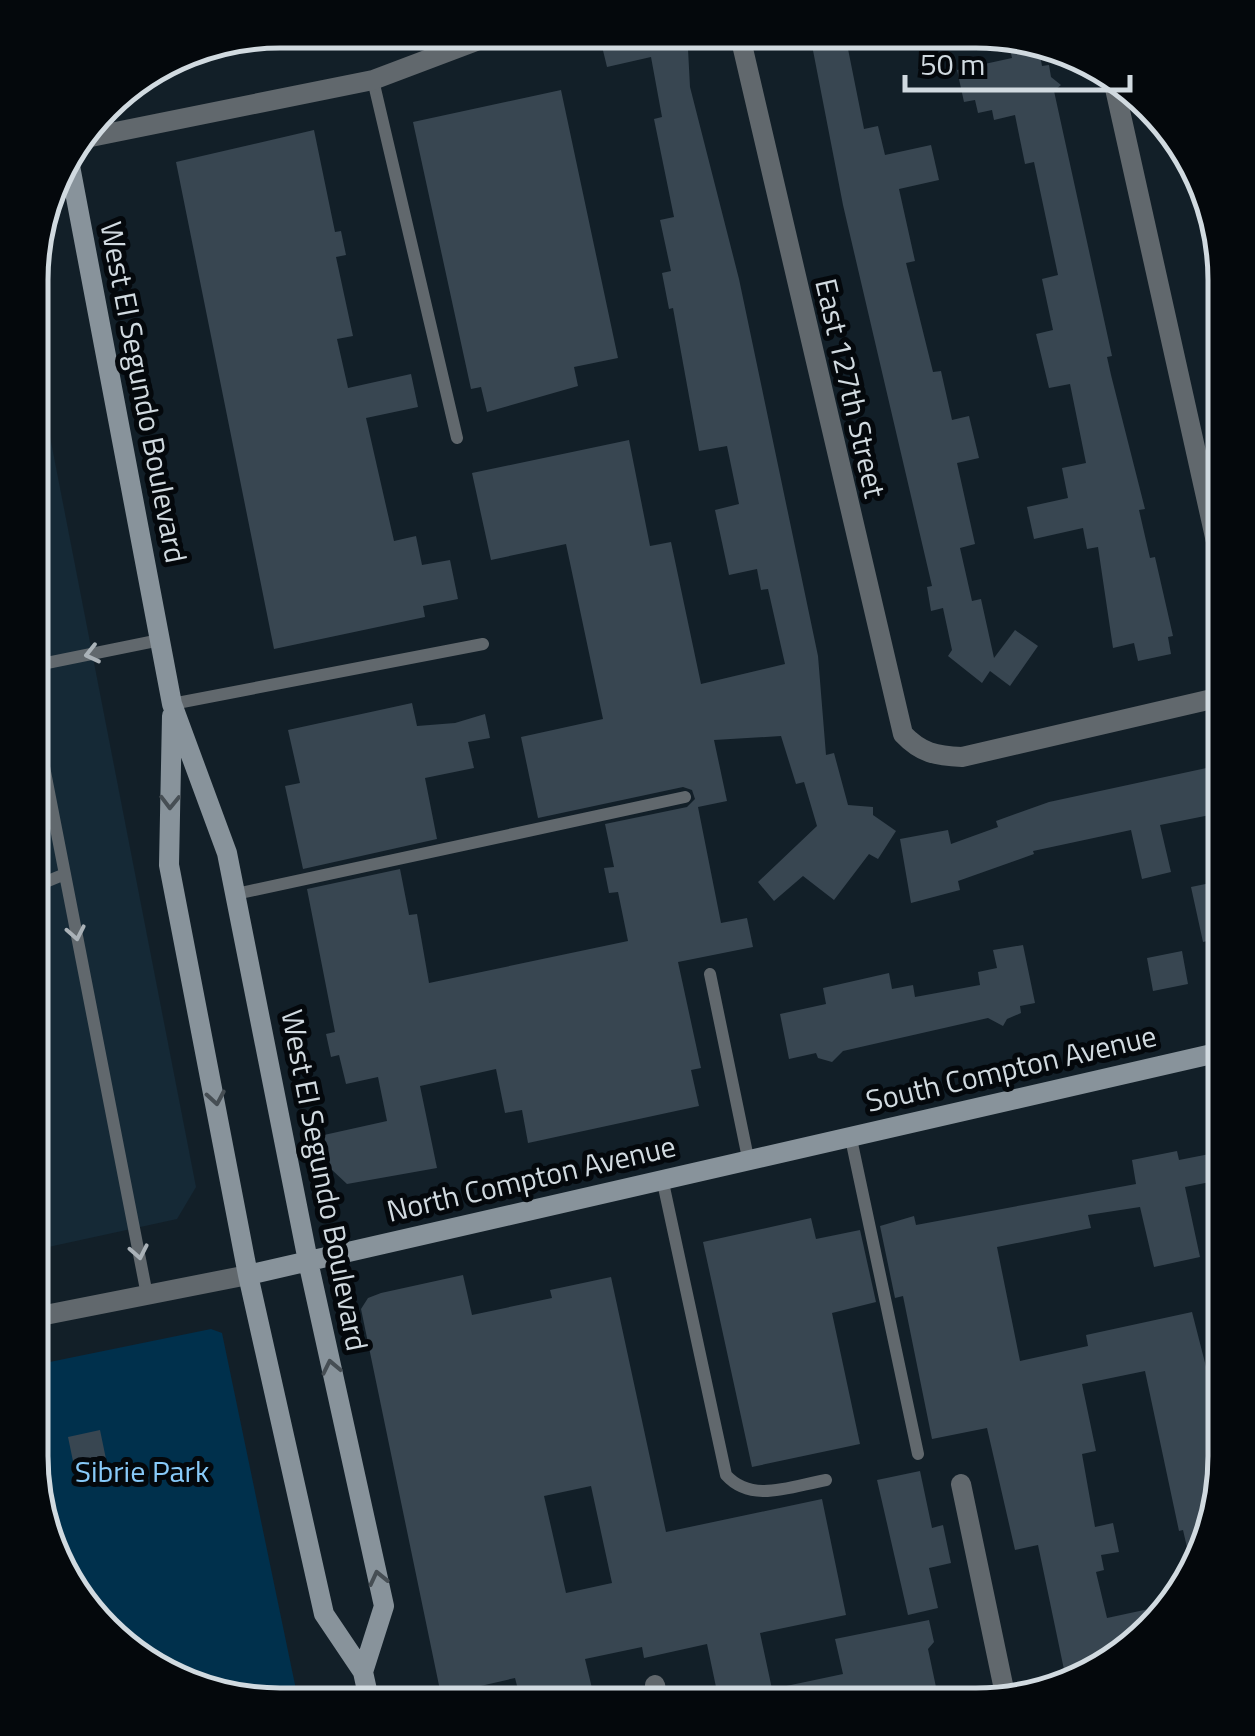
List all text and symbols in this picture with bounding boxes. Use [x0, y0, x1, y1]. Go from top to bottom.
scale bar [905, 30, 1130, 92]
text: 50 m [920, 41, 985, 87]
street label: West El Segundo Boulevard [88, 217, 200, 567]
street label: East 127th Street [803, 274, 899, 503]
one-way arrow [84, 642, 101, 663]
one-way arrow [160, 794, 181, 810]
one-way arrow [65, 924, 86, 941]
street label: West El Segundo Boulevard [269, 1005, 381, 1355]
street label: South Compton Avenue [861, 1012, 1161, 1124]
one-way arrow [204, 1090, 225, 1107]
street label: North Compton Avenue [382, 1122, 680, 1234]
one-way arrow [127, 1243, 148, 1260]
one-way arrow [322, 1359, 343, 1376]
park label: Sibrie Park [75, 1448, 209, 1494]
one-way arrow [369, 1570, 390, 1587]

